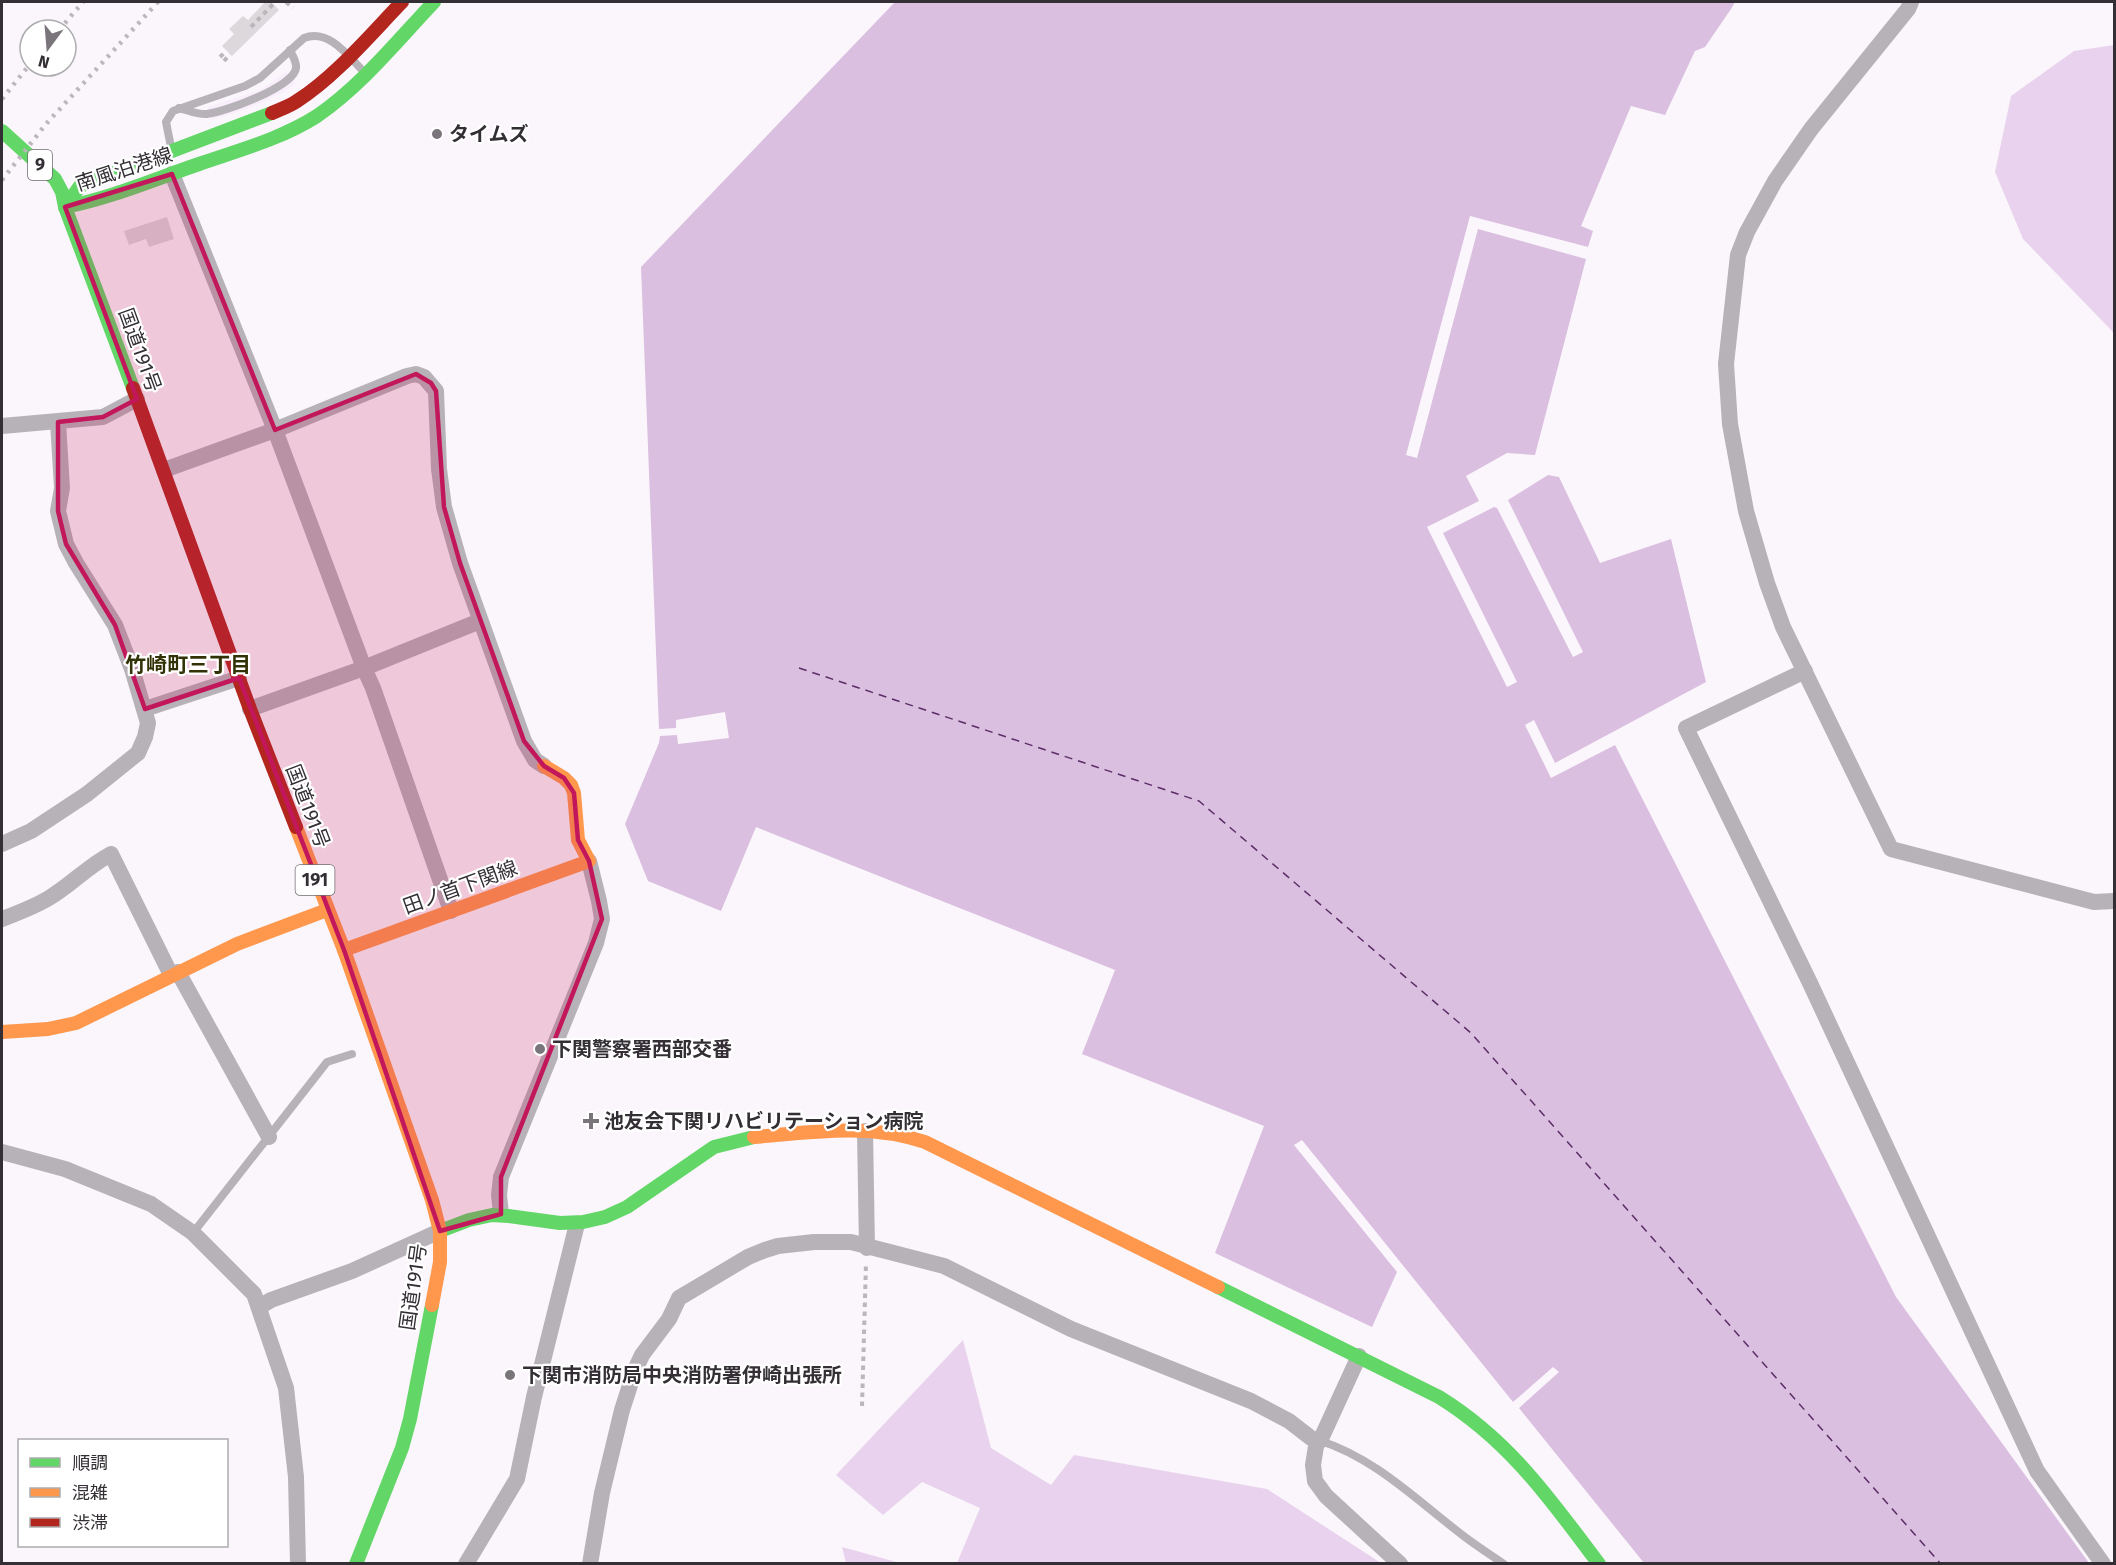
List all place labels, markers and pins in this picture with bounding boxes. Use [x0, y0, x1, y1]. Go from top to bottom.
place label: タイムズ [449, 122, 529, 146]
marker: タイムズ [430, 127, 444, 141]
place label: 下関警察署西部交番 [552, 1037, 732, 1061]
marker: 下関警察署西部交番 [533, 1042, 547, 1056]
place label: 池友会下関リハビリテーション病院 [604, 1109, 924, 1133]
marker: 池友会下関リハビリテーション病院 [582, 1112, 600, 1130]
place label: 下関市消防局中央消防署伊崎出張所 [522, 1363, 842, 1387]
marker: 下関市消防局中央消防署伊崎出張所 [503, 1368, 517, 1382]

